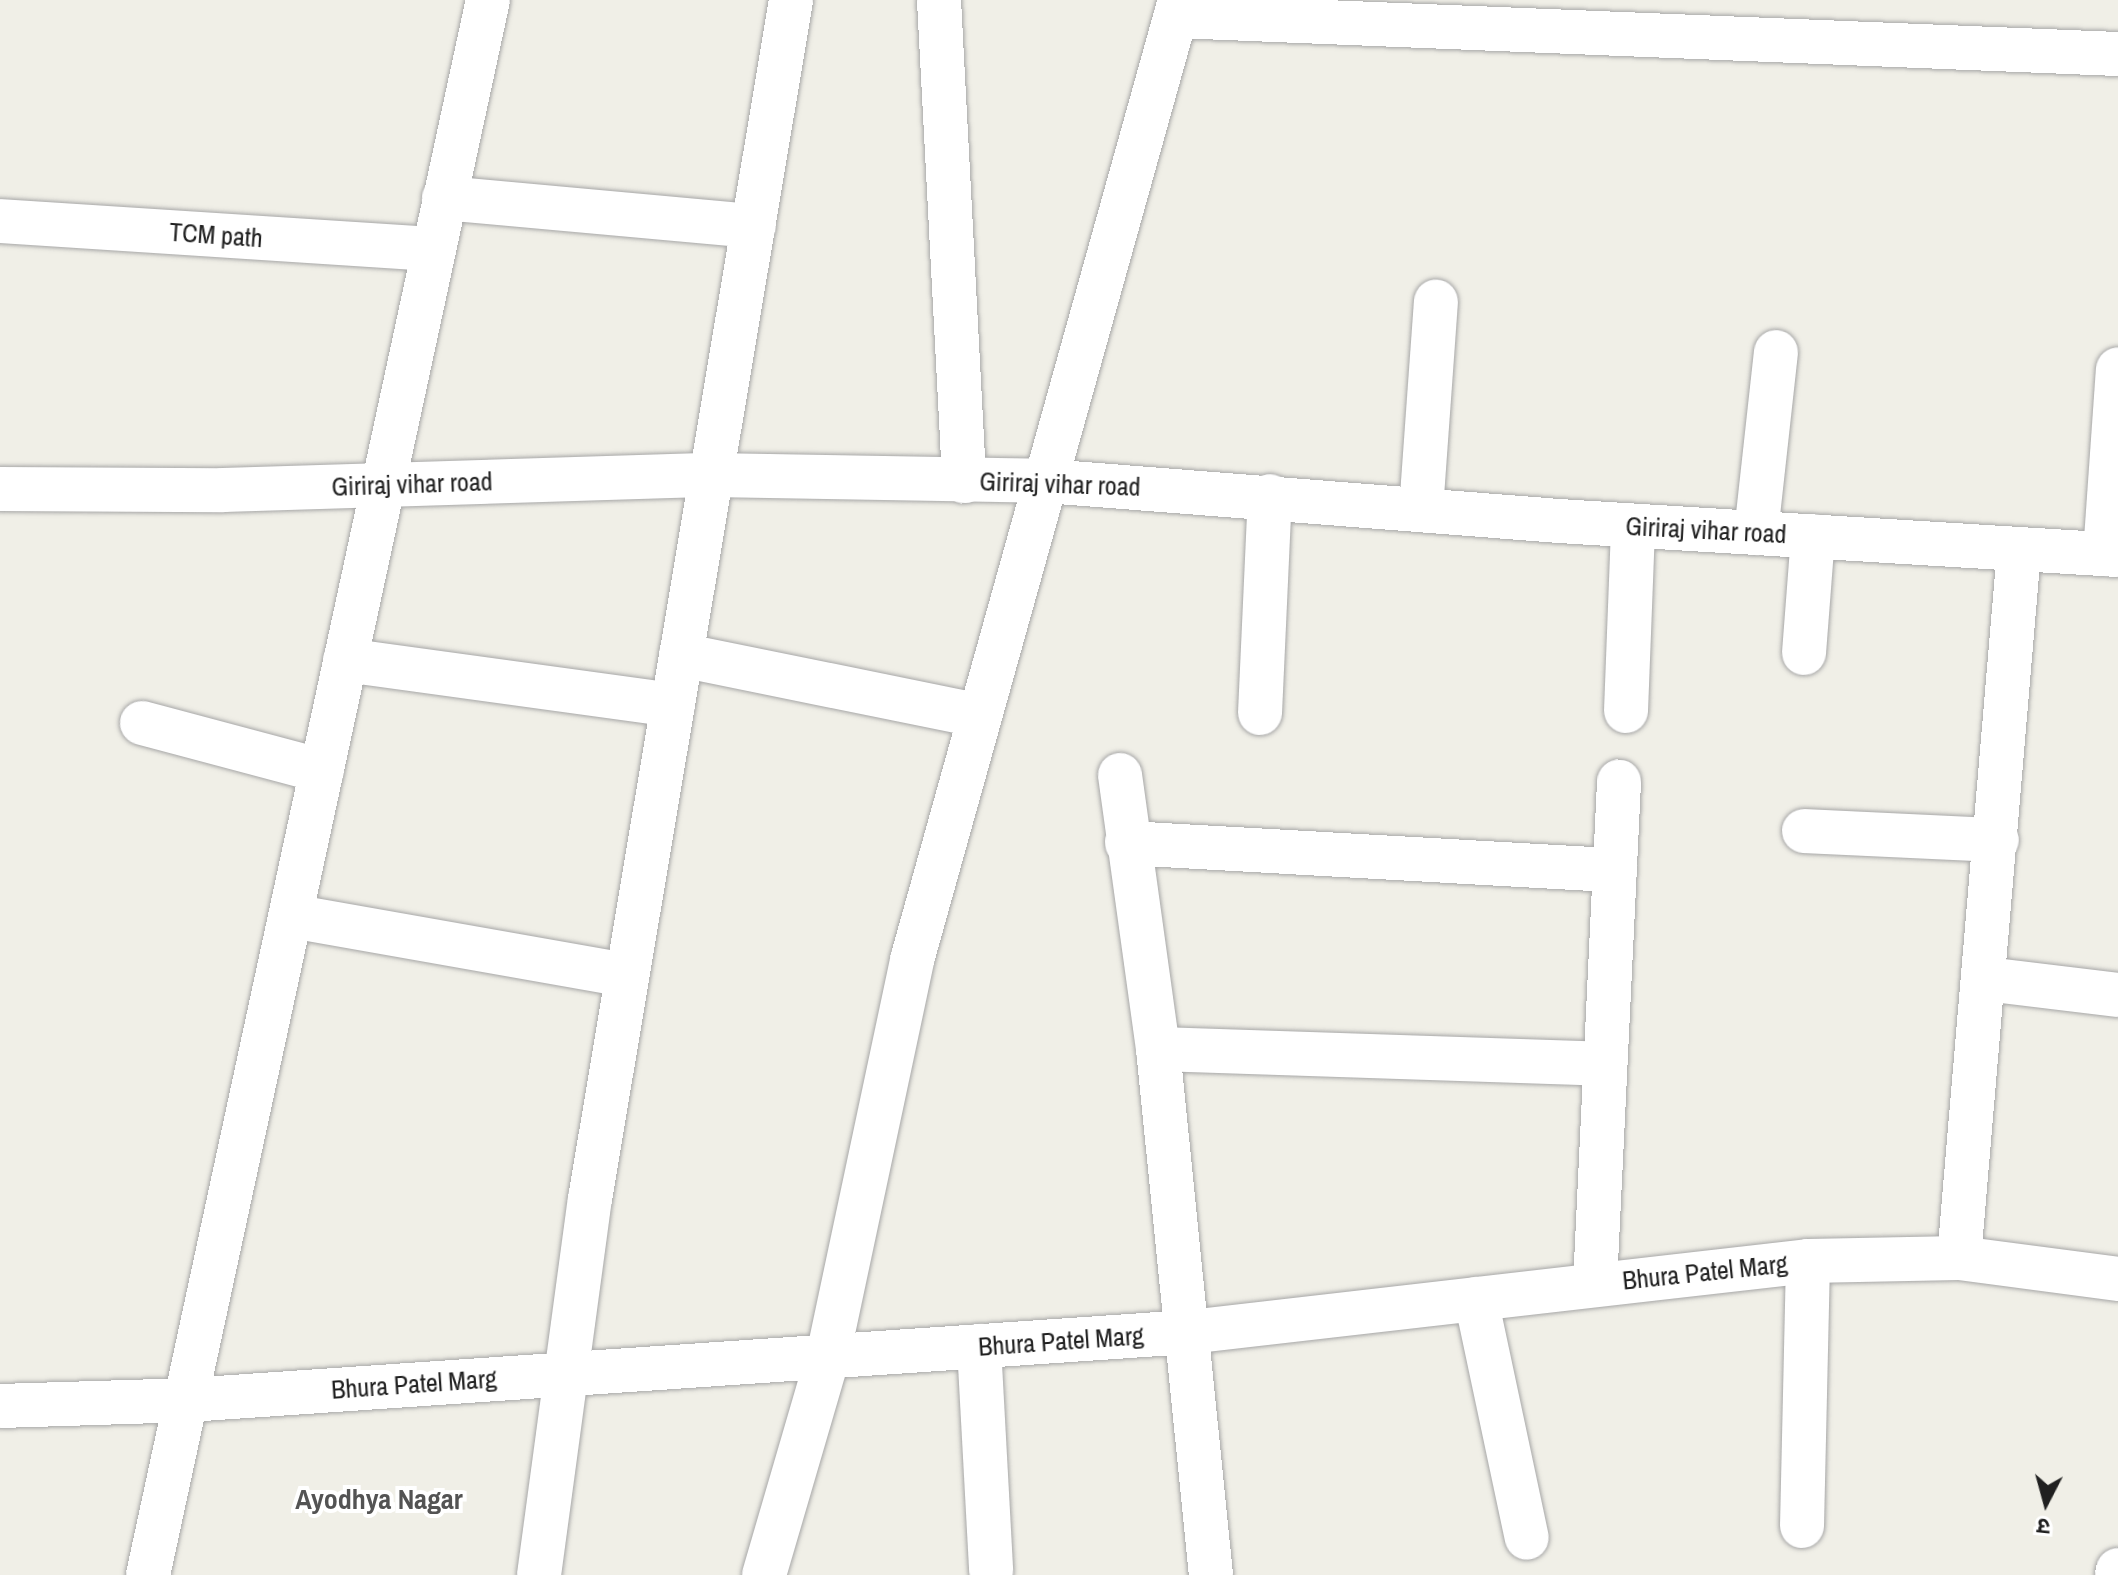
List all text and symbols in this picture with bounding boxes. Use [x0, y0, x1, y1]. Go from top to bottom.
street label: TCM path [168, 216, 264, 254]
street label: Giriraj vihar road [331, 466, 493, 502]
street label: Giriraj vihar road [979, 466, 1141, 502]
street label: Giriraj vihar road [1625, 510, 1787, 550]
street label: Bhura Patel Marg [1621, 1248, 1789, 1296]
street label: Bhura Patel Marg [977, 1320, 1145, 1362]
street label: Bhura Patel Marg [330, 1363, 498, 1405]
north arrow [2006, 1463, 2086, 1543]
district label: Ayodhya Nagar [295, 1482, 463, 1516]
text: उ [2036, 1511, 2051, 1542]

